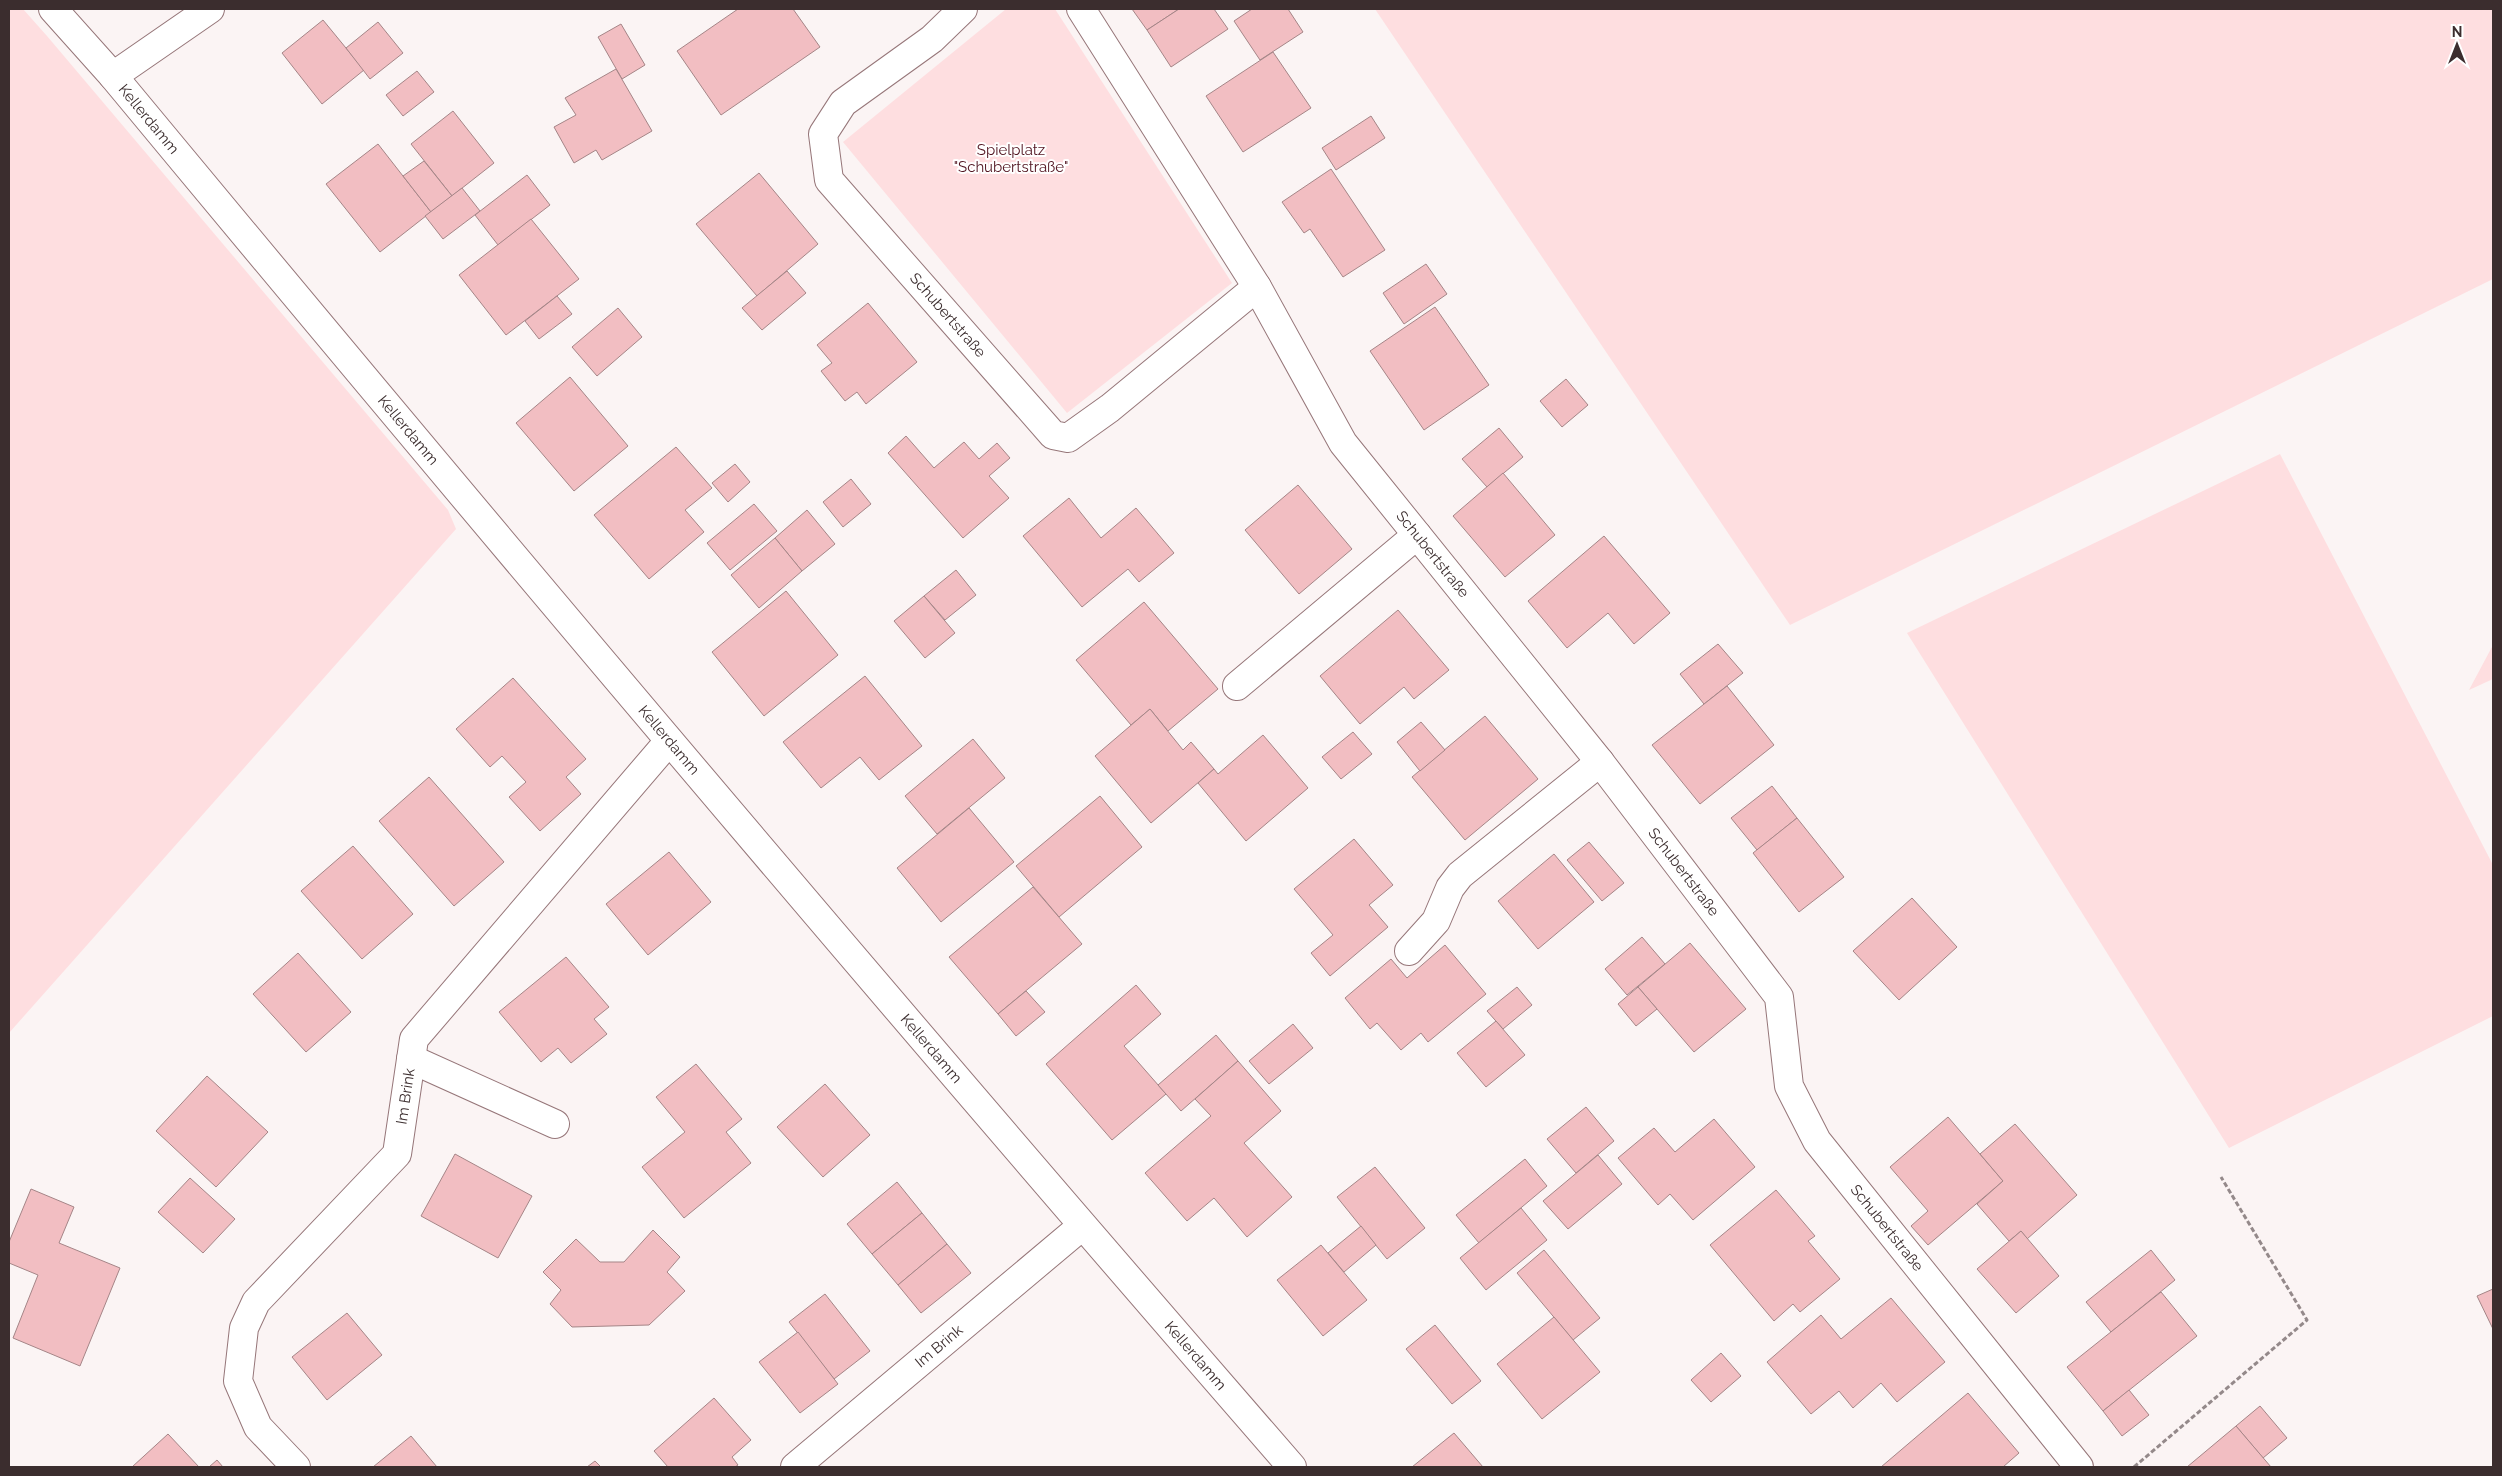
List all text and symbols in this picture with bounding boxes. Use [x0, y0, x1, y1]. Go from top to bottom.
north arrow [2432, 20, 2482, 70]
text: N [2452, 24, 2462, 40]
street label: Kellerdamm [115, 81, 183, 158]
park label: Spielplatz "Schubertstraße" [954, 141, 1068, 176]
street label: Schubertstraße [906, 269, 990, 361]
street label: Kellerdamm [374, 392, 442, 469]
street label: Schubertstraße [1392, 507, 1473, 601]
street label: Kellerdamm [635, 702, 703, 778]
street label: Schubertstraße [1644, 824, 1723, 920]
street label: Kellerdamm [897, 1010, 966, 1087]
street label: Im Brink [392, 1067, 419, 1126]
street label: Schubertstraße [1847, 1181, 1927, 1275]
street label: Kellerdamm [1161, 1318, 1230, 1394]
street label: Im Brink [912, 1321, 966, 1371]

